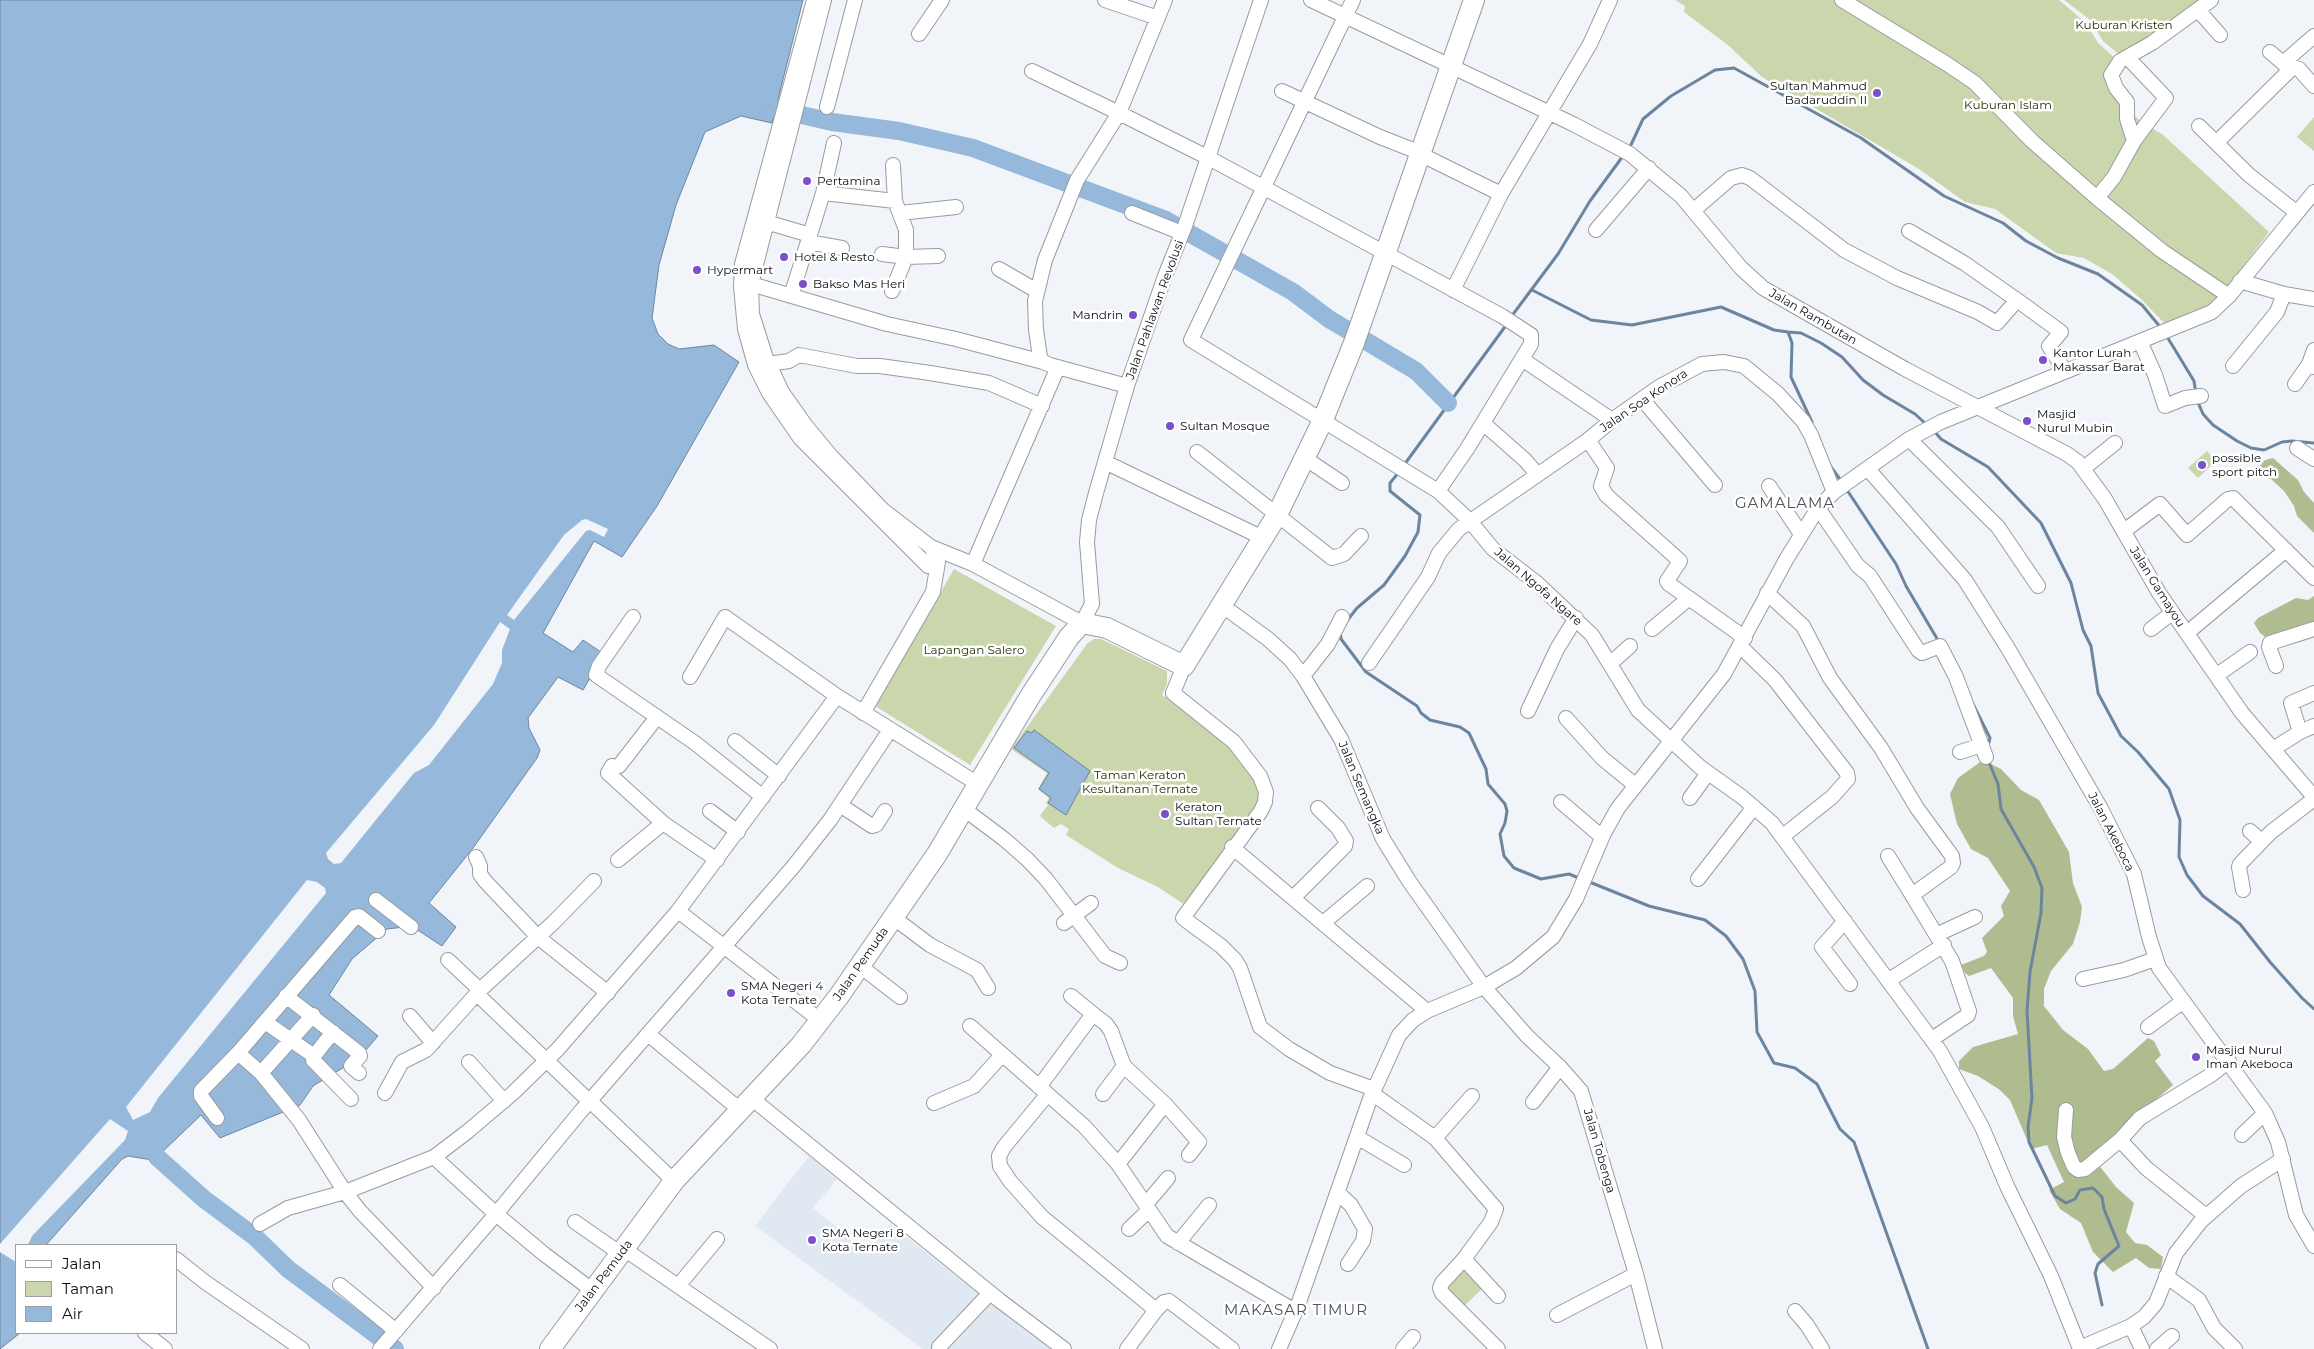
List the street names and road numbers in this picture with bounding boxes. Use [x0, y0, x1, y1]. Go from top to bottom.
street label: Jalan Pahlawan Revolusi [1123, 238, 1187, 382]
street label: Jalan Rambutan [1766, 286, 1860, 348]
street label: Jalan Soa Konora [1597, 366, 1691, 436]
street label: Jalan Gamayou [2126, 544, 2188, 630]
street label: Jalan Ngofa Ngare [1491, 545, 1585, 629]
street label: Jalan Semangka [1335, 739, 1387, 837]
street label: Jalan Akeboca [2085, 790, 2137, 874]
street label: Jalan Pemuda [830, 924, 892, 1004]
street label: Jalan Tobenga [1580, 1107, 1618, 1195]
street label: Jalan Pemuda [572, 1237, 636, 1315]

